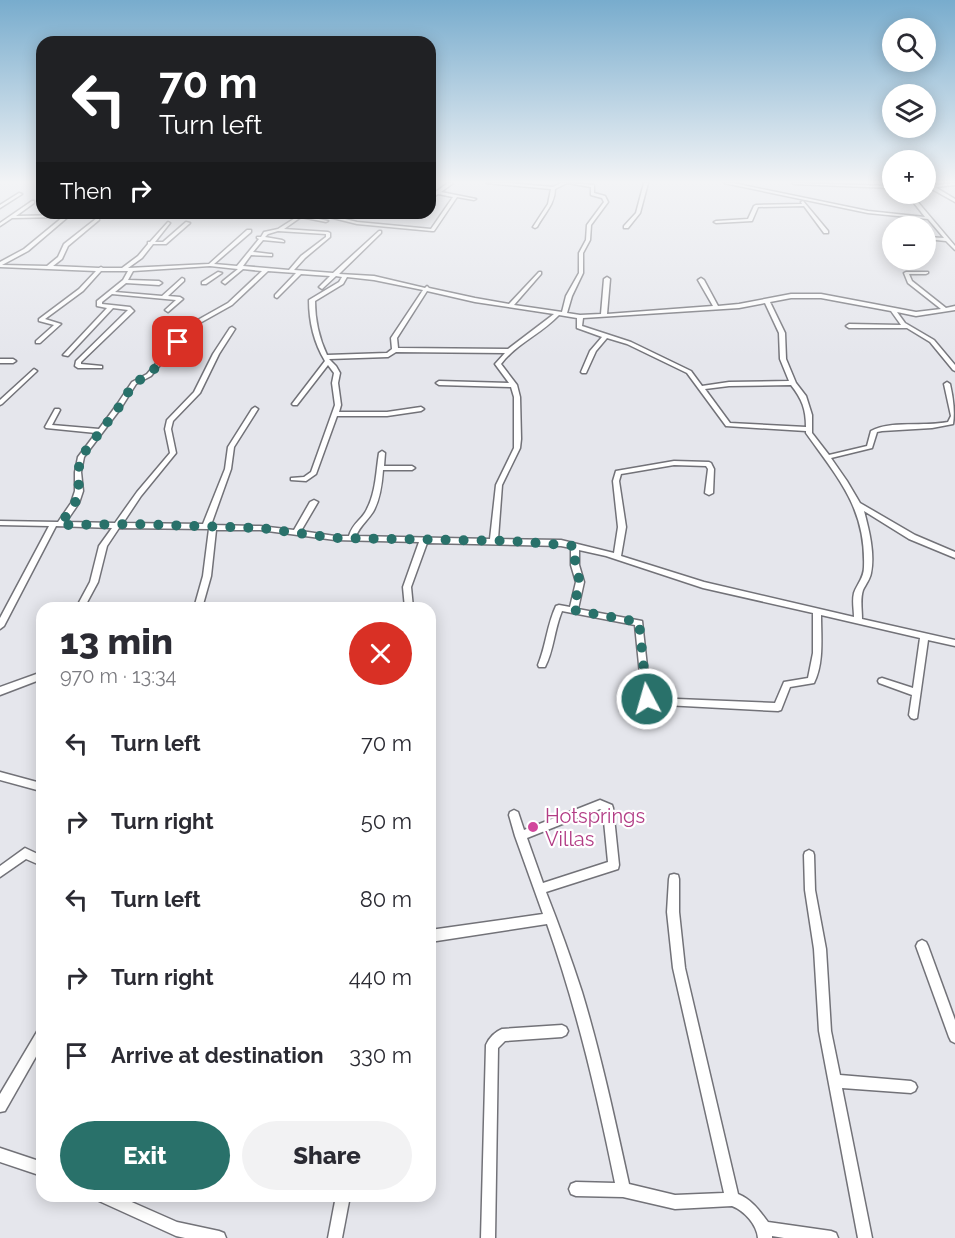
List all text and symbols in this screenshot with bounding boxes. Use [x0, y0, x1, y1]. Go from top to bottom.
map controls [882, 18, 936, 270]
button: search [882, 18, 936, 72]
text: 70 m [159, 59, 258, 108]
icon: left [60, 60, 138, 138]
button: layers [882, 84, 936, 138]
text: Turn left [159, 109, 262, 140]
button: + [882, 150, 936, 204]
icon: right [124, 174, 157, 207]
text: Then [60, 178, 112, 204]
button: − [882, 216, 936, 270]
pin [152, 316, 203, 367]
icon: arrive [161, 325, 194, 358]
text: 13 min [60, 620, 173, 662]
button: close [349, 622, 412, 685]
text: 970 m · 13:34 [60, 664, 177, 688]
position arrow [615, 667, 679, 731]
icon: left [60, 727, 93, 760]
text: Turn left [111, 730, 201, 756]
text: 70 m [361, 730, 412, 756]
place label: Hotsprings Villas [545, 804, 645, 851]
icon: right [60, 805, 93, 838]
text: Turn right [111, 808, 214, 834]
text: 50 m [361, 808, 412, 834]
marker: Hotsprings Villas [526, 820, 540, 834]
icon: left [60, 883, 93, 916]
text: Turn left [111, 886, 201, 912]
text: 80 m [360, 886, 412, 912]
icon: right [60, 961, 93, 994]
text: Turn right [111, 964, 214, 990]
text: 440 m [349, 964, 412, 990]
icon: arrive [60, 1039, 93, 1072]
text: Arrive at destination [111, 1042, 324, 1068]
text: 330 m [349, 1042, 412, 1068]
button: Exit [60, 1121, 230, 1190]
button: Share [242, 1121, 412, 1190]

